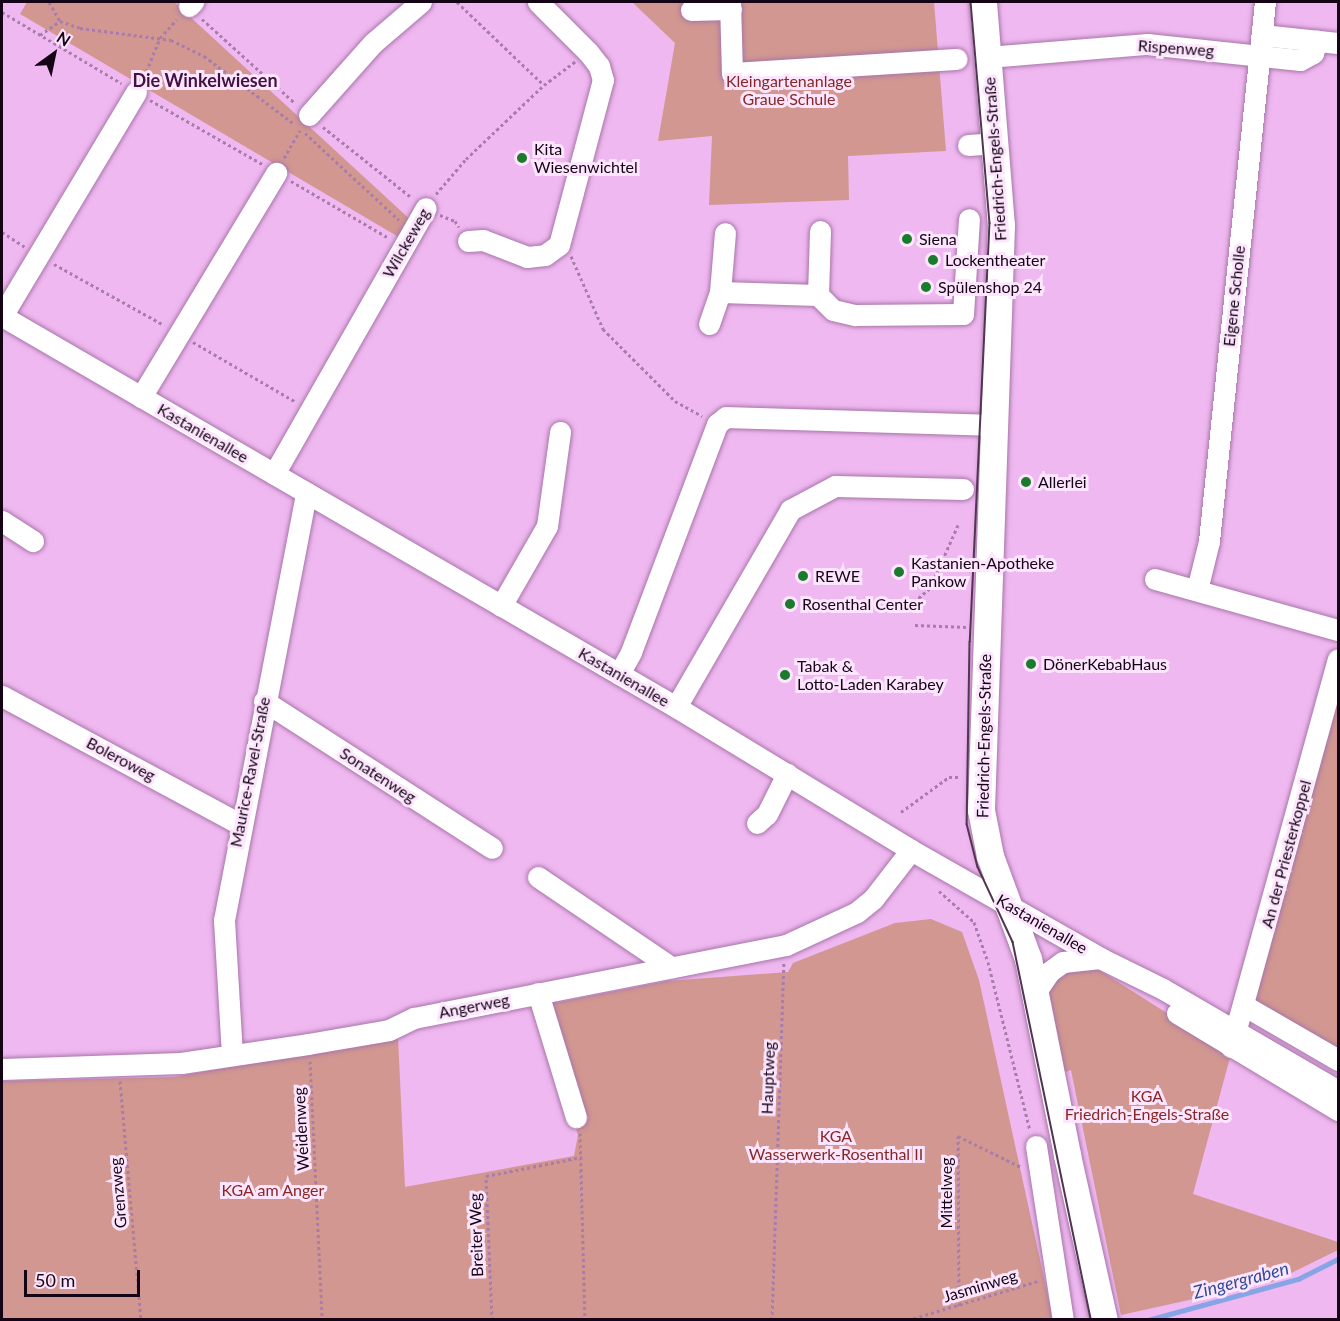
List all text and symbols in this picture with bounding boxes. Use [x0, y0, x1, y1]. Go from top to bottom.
north arrow [24, 24, 84, 84]
text: N [54, 27, 74, 50]
street label: Rispenweg [1137, 36, 1215, 60]
district label: Die Winkelwiesen [132, 69, 278, 91]
park label: Kleingartenanlage Graue Schule [726, 71, 852, 109]
street label: Friedrich-Engels-Straße [980, 76, 1010, 242]
place label: Kita Wiesenwichtel [534, 139, 638, 177]
marker: Kita Wiesenwichtel [515, 151, 529, 165]
street label: Wilckeweg [378, 205, 434, 281]
place label: Siena [919, 229, 957, 249]
marker: Siena [900, 232, 914, 246]
street label: Eigene Scholle [1219, 245, 1249, 347]
place label: Lockentheater [945, 250, 1045, 270]
marker: Lockentheater [926, 253, 940, 267]
place label: Spülenshop 24 [938, 277, 1042, 297]
marker: Spülenshop 24 [919, 280, 933, 294]
street label: Kastanienallee [154, 399, 252, 467]
place label: Allerlei [1038, 472, 1087, 492]
marker: Allerlei [1019, 475, 1033, 489]
place label: Kastanien-Apotheke Pankow [911, 553, 1054, 591]
marker: Kastanien-Apotheke Pankow [892, 565, 906, 579]
place label: REWE [815, 566, 860, 586]
marker: REWE [796, 569, 810, 583]
place label: Rosenthal Center [802, 594, 923, 614]
marker: Rosenthal Center [783, 597, 797, 611]
street label: Kastanienallee [575, 643, 673, 711]
street label: Friedrich-Engels-Straße [973, 654, 995, 818]
place label: DönerKebabHaus [1043, 654, 1167, 674]
place label: Tabak & Lotto-Laden Karabey [797, 656, 944, 694]
marker: DönerKebabHaus [1024, 657, 1038, 671]
marker: Tabak & Lotto-Laden Karabey [778, 668, 792, 682]
street label: Maurice-Ravel-Straße [226, 695, 274, 849]
street label: Boleroweg [83, 733, 159, 785]
street label: Sonatenweg [336, 743, 420, 807]
street label: An der Priesterkoppel [1257, 778, 1315, 930]
street label: Kastanienallee [993, 890, 1091, 958]
street label: Angerweg [437, 990, 511, 1022]
street label: Hauptweg [757, 1041, 779, 1115]
park label: KGA Friedrich-Engels-Straße [1065, 1086, 1229, 1124]
street label: Weidenweg [289, 1087, 313, 1171]
park label: KGA Wasserwerk-Rosenthal II [749, 1126, 923, 1164]
street label: Grenzweg [105, 1157, 131, 1229]
street label: Mittelweg [936, 1158, 956, 1228]
park label: KGA am Anger [221, 1180, 325, 1200]
street label: Breiter Weg [465, 1192, 487, 1278]
water label: Zingergraben [1191, 1257, 1291, 1303]
scale bar [27, 1258, 142, 1296]
street label: Jasminweg [941, 1266, 1019, 1306]
text: 50 m [35, 1269, 75, 1291]

